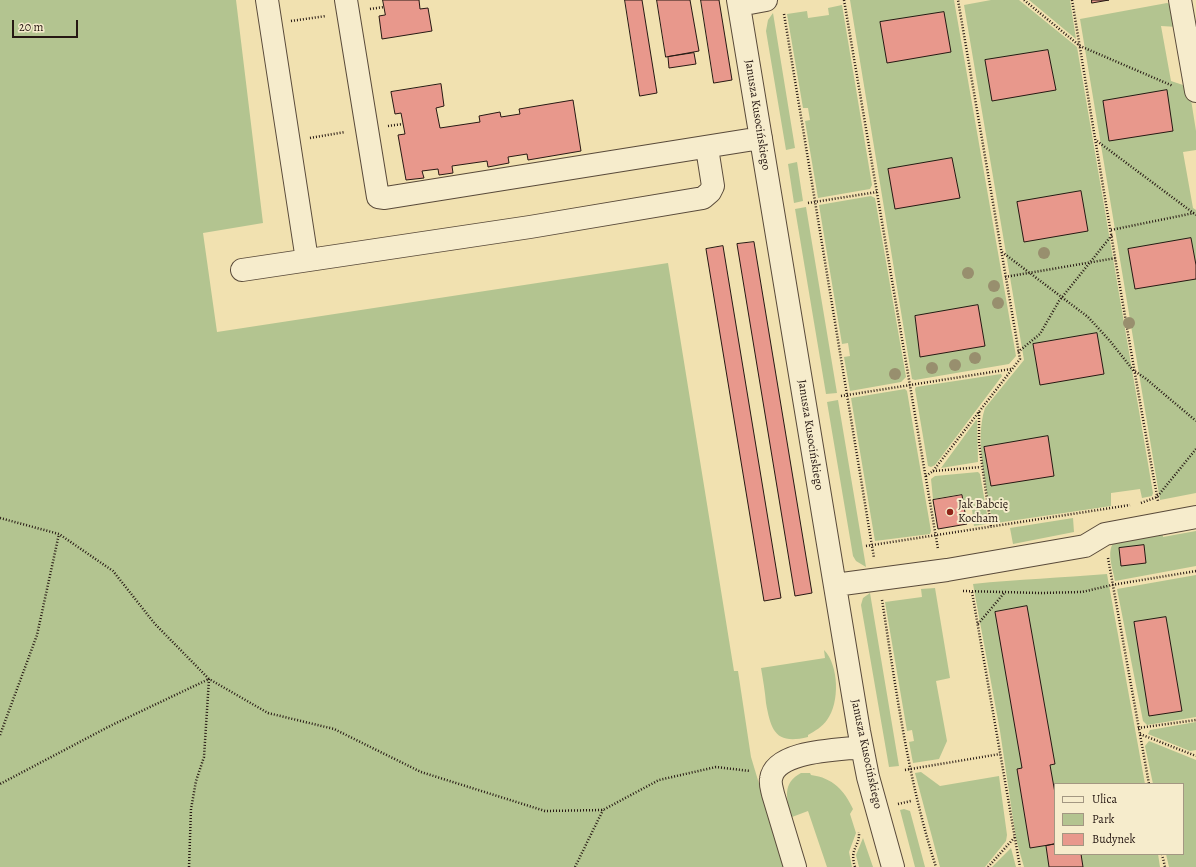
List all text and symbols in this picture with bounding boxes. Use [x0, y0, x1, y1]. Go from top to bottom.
scale bar [14, 12, 80, 38]
text: 20 m [19, 19, 43, 35]
street label: Janusza Kusocińskiego [741, 59, 773, 171]
street label: Janusza Kusocińskiego [794, 379, 826, 491]
place label: Jak Babcię Kocham [958, 498, 1008, 526]
marker: Jak Babcię Kocham [945, 507, 955, 517]
street label: Janusza Kusocińskiego [847, 698, 885, 810]
legend [1054, 783, 1184, 855]
text: Ulica [1092, 791, 1117, 807]
text: Park [1092, 811, 1115, 827]
text: Budynek [1092, 831, 1135, 847]

